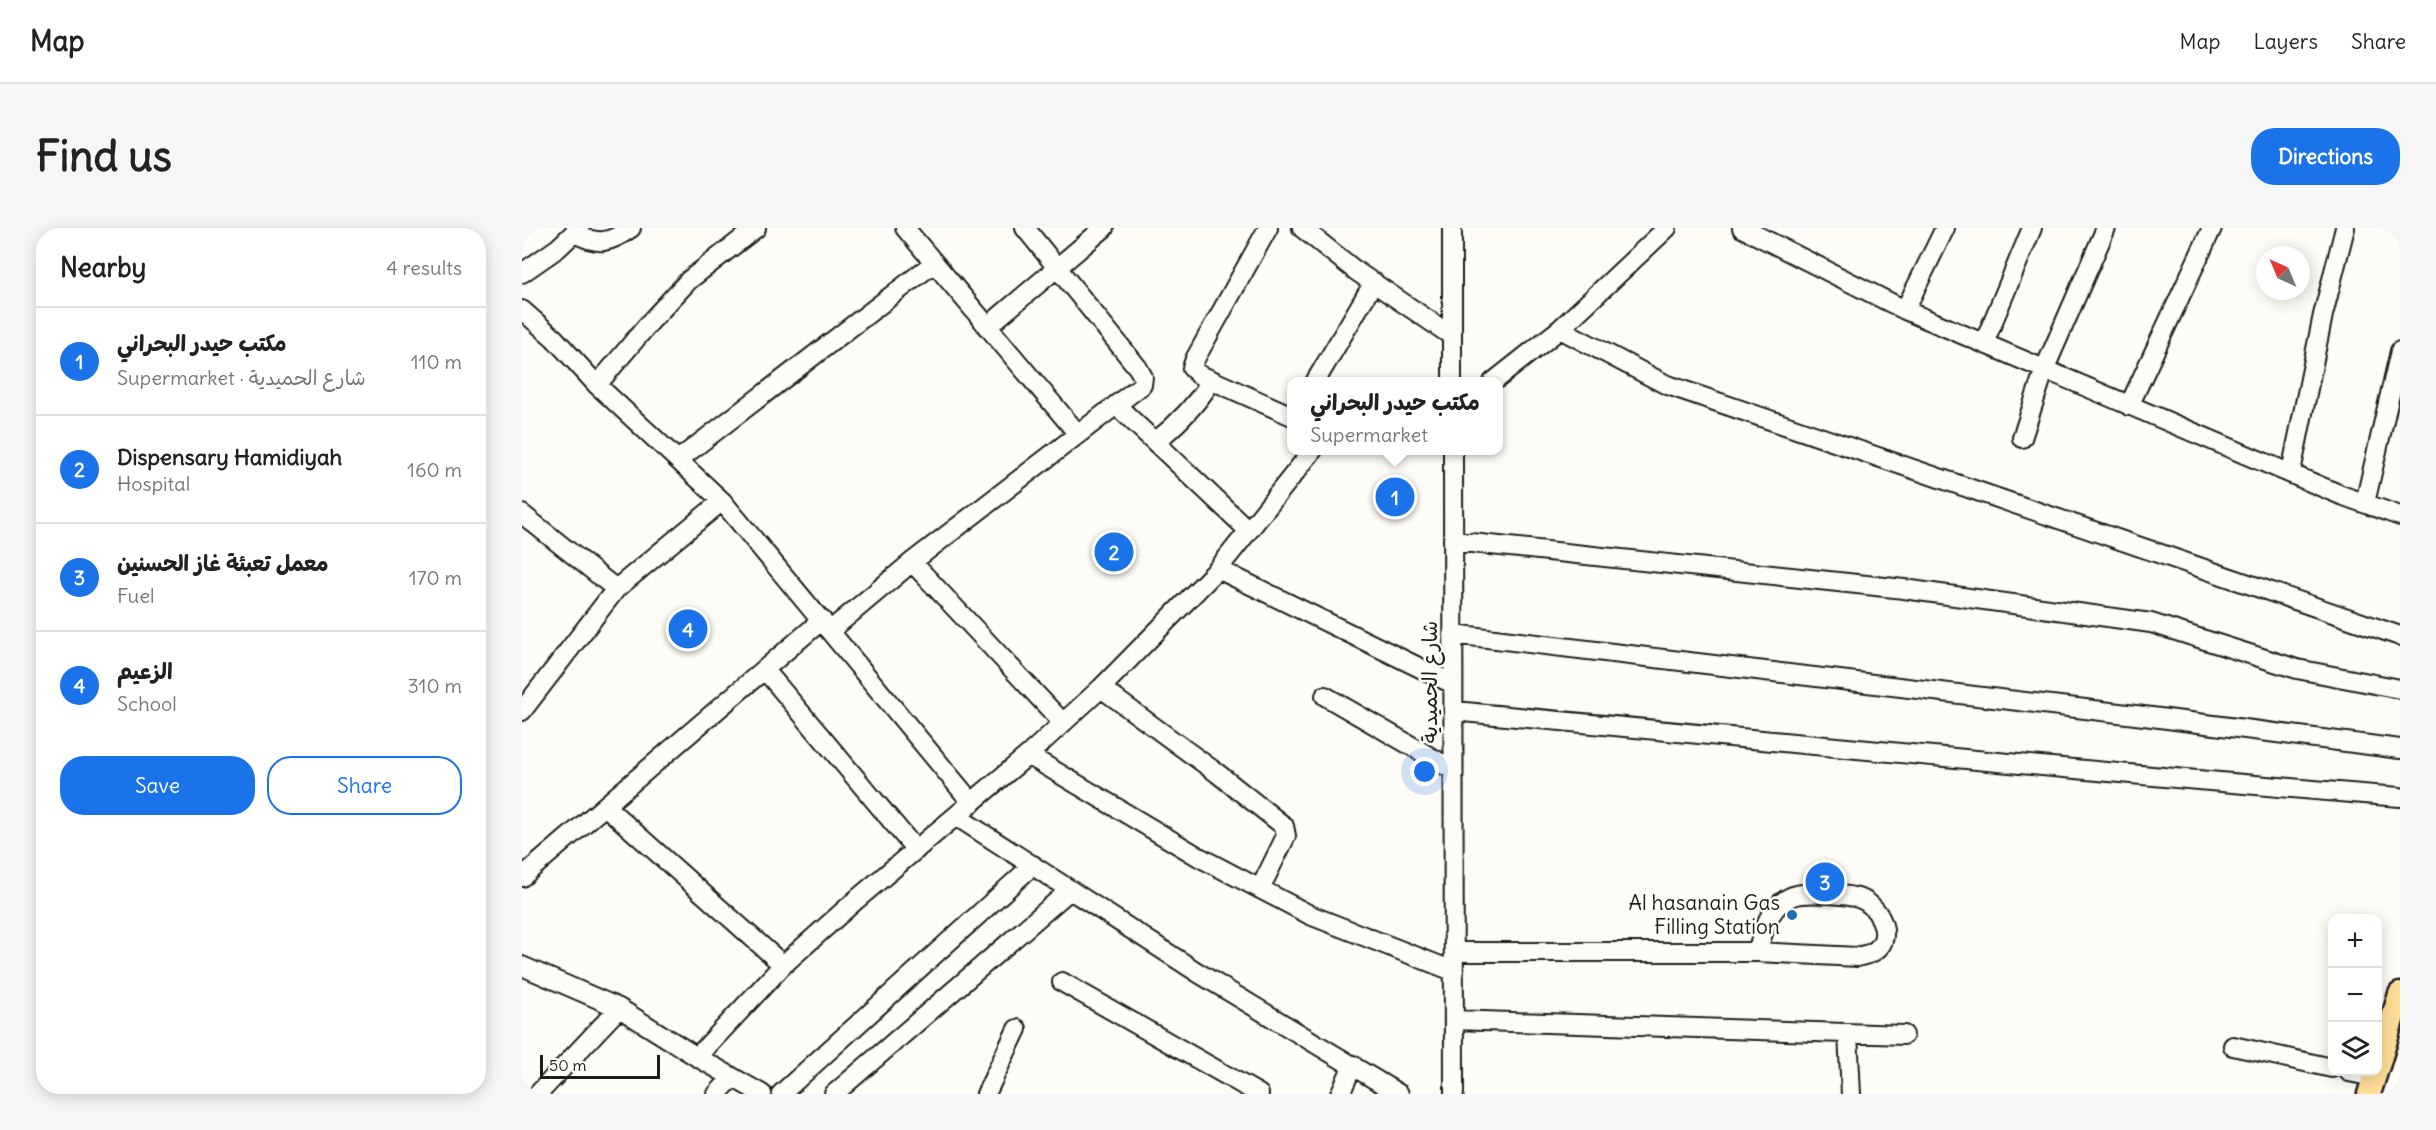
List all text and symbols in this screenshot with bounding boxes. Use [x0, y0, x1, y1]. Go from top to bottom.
text: Map [30, 23, 84, 59]
text: Map [2180, 28, 2220, 55]
text: Layers [2253, 28, 2318, 55]
text: Share [2351, 28, 2406, 55]
button: Directions [2251, 128, 2400, 185]
text: Find us [36, 130, 172, 182]
north arrow [2256, 246, 2310, 300]
text: Nearby [60, 251, 146, 284]
text: 4 results [386, 255, 462, 280]
text: مكتب حيدر البحراني [117, 329, 287, 357]
text: 1 [76, 349, 83, 374]
text: 110 m [411, 349, 462, 374]
text: Supermarket · شارع الحميدية [117, 365, 366, 390]
popup [1287, 377, 1503, 455]
text: مكتب حيدر البحراني [1310, 388, 1480, 416]
text: Supermarket [1310, 422, 1428, 447]
text: Dispensary Hamidiyah [117, 443, 342, 471]
text: 2 [74, 457, 85, 482]
text: 160 m [407, 457, 462, 482]
text: Hospital [117, 471, 190, 496]
pin: 1 [1376, 474, 1414, 520]
pin: 2 [1094, 530, 1134, 574]
text: معمل تعبئة غاز الحسنين [117, 549, 329, 577]
text: 3 [74, 565, 85, 590]
text: 170 m [409, 565, 462, 590]
text: Fuel [117, 583, 154, 608]
pin: 4 [668, 606, 708, 652]
street label: شارع الحميدية [1416, 621, 1445, 743]
text: الزعيم [117, 657, 173, 685]
text: 4 [74, 673, 85, 698]
text: 310 m [407, 673, 462, 698]
text: School [117, 691, 177, 716]
button: Save [60, 756, 255, 815]
button: Share [267, 756, 462, 815]
your location [1410, 757, 1439, 786]
pin: 3 [1806, 860, 1844, 904]
place label: Al hasanain Gas Filling Station [1628, 889, 1780, 940]
marker: Al hasanain Gas Filling Station [1785, 908, 1799, 922]
map controls [2328, 914, 2382, 1076]
button: + [2328, 914, 2382, 968]
button: − [2328, 968, 2382, 1022]
button: layers [2328, 1022, 2382, 1076]
scale bar [540, 1052, 660, 1080]
text: 50 m [549, 1055, 587, 1075]

